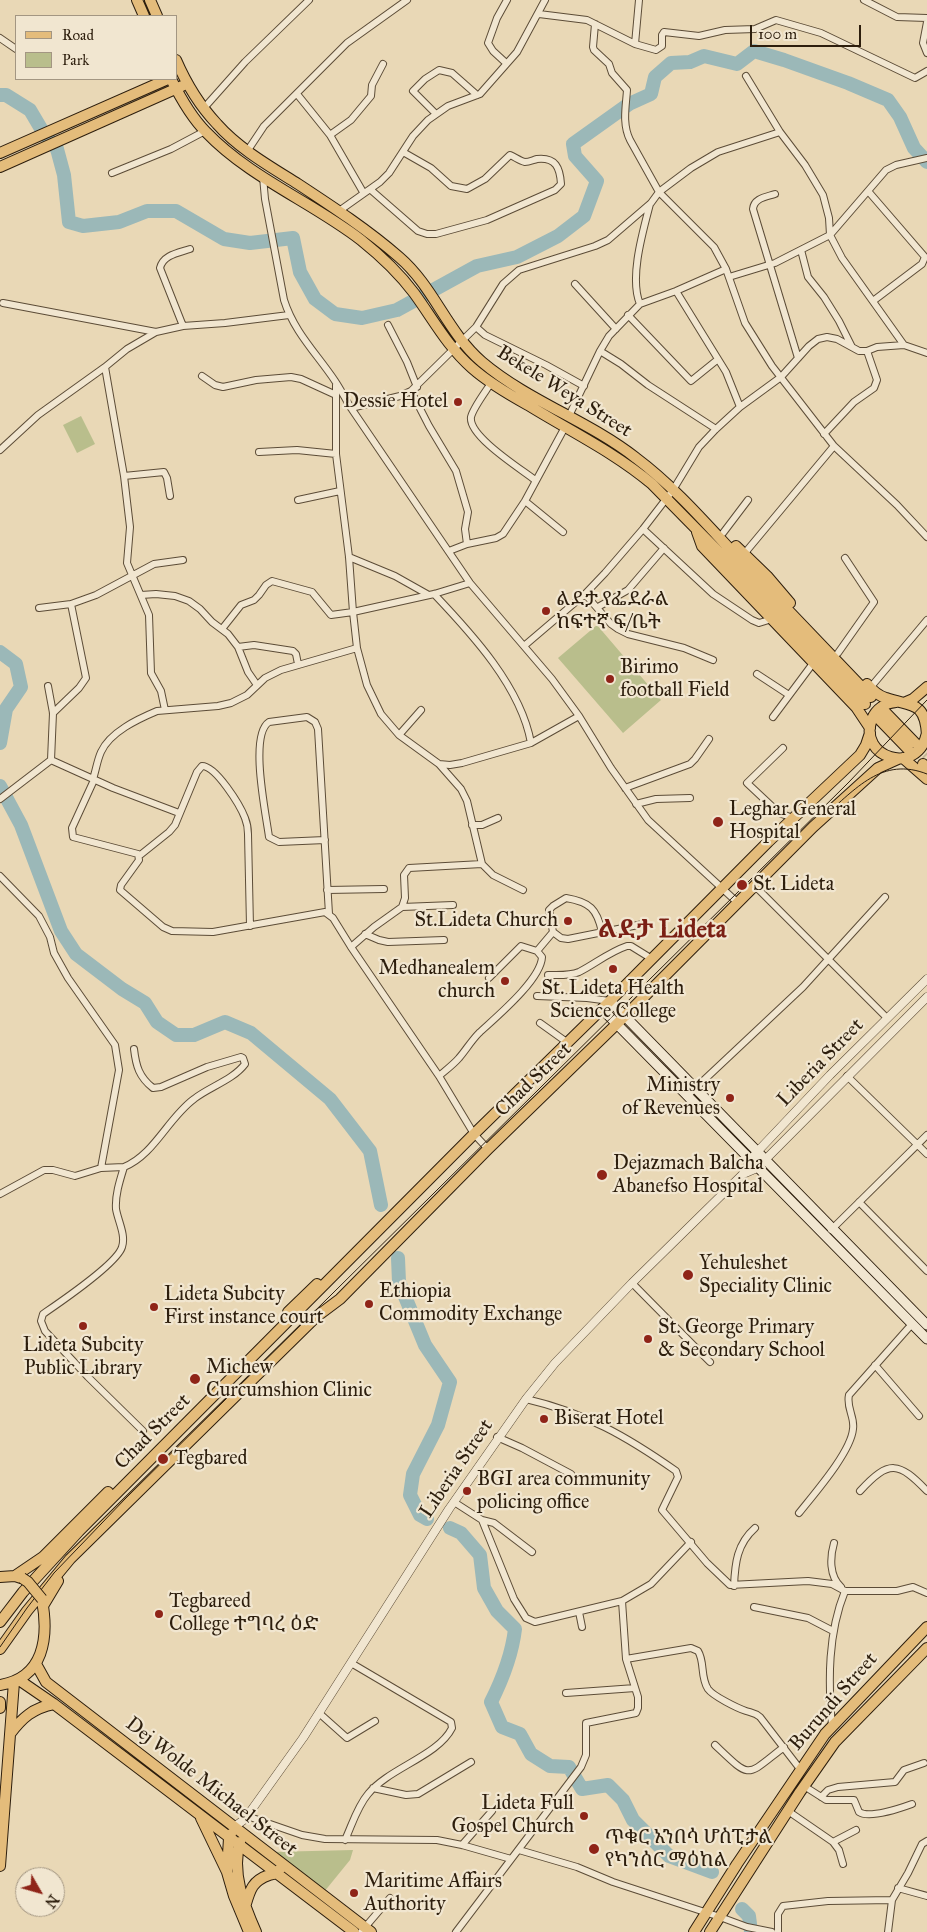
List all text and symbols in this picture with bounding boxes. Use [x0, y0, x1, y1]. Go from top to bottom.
legend [15, 15, 178, 80]
scale bar [752, 15, 863, 47]
text: 100 m [758, 25, 797, 43]
text: Road [62, 26, 94, 44]
text: Park [62, 51, 89, 69]
street label: Bekele Weya Street [492, 341, 636, 443]
place label: Dessie Hotel [343, 390, 448, 414]
marker: Dessie Hotel [452, 396, 464, 408]
place label: ልደታ የፌደራል ከፍተኛ ፍ/ቤት [556, 588, 669, 635]
marker: ልደታ የፌደራል ከፍተኛ ፍ/ቤት [540, 605, 552, 617]
place label: Birimo football Field [620, 656, 730, 703]
marker: Birimo football Field [604, 673, 616, 685]
place label: Leghar General Hospital [729, 798, 856, 845]
marker: Leghar General Hospital [711, 815, 725, 829]
place label: St. Lideta [753, 873, 834, 897]
marker: St. Lideta [735, 878, 749, 892]
place label: St.Lideta Church [415, 909, 558, 933]
marker: St.Lideta Church [562, 915, 574, 927]
district label: ልደታ Lideta [598, 916, 726, 946]
place label: Medhanealem church [379, 957, 495, 1004]
marker: St. Lideta Health Science College [607, 963, 619, 975]
marker: Medhanealem church [499, 975, 511, 987]
place label: St. Lideta Health Science College [542, 977, 684, 1024]
street label: Liberia Street [773, 1014, 869, 1112]
street label: Chad Street [491, 1038, 577, 1122]
place label: Ministry of Revenues [622, 1074, 720, 1121]
marker: Ministry of Revenues [724, 1092, 736, 1104]
place label: Dejazmach Balcha Abanefso Hospital [613, 1152, 764, 1199]
marker: Dejazmach Balcha Abanefso Hospital [595, 1168, 609, 1182]
place label: Yehuleshet Speciality Clinic [699, 1252, 832, 1299]
marker: Yehuleshet Speciality Clinic [681, 1268, 695, 1282]
place label: Ethiopia Commodity Exchange [379, 1280, 562, 1327]
place label: Lideta Subcity First instance court [164, 1283, 324, 1330]
marker: Ethiopia Commodity Exchange [363, 1298, 375, 1310]
marker: Lideta Subcity First instance court [148, 1301, 160, 1313]
place label: St. George Primary & Secondary School [658, 1316, 825, 1363]
marker: Lideta Subcity Public Library [77, 1320, 89, 1332]
marker: St. George Primary & Secondary School [642, 1333, 654, 1345]
place label: Lideta Subcity Public Library [23, 1334, 143, 1381]
place label: Michew Curcumshion Clinic [206, 1356, 372, 1403]
marker: Michew Curcumshion Clinic [188, 1372, 202, 1386]
street label: Chad Street [110, 1389, 196, 1475]
place label: Biserat Hotel [554, 1407, 664, 1431]
marker: Biserat Hotel [538, 1413, 550, 1425]
street label: Liberia Street [415, 1415, 499, 1523]
place label: Tegbared [174, 1447, 248, 1471]
marker: Tegbared [156, 1452, 170, 1466]
place label: BGI area community policing office [477, 1468, 650, 1515]
marker: BGI area community policing office [461, 1485, 473, 1497]
place label: Tegbareed College ተግባረ ዕድ [169, 1590, 318, 1637]
marker: Tegbareed College ተግባረ ዕድ [153, 1608, 165, 1620]
street label: Burundi Street [785, 1648, 883, 1756]
street label: Dej Wolde Michael Street [120, 1712, 302, 1862]
place label: Lideta Full Gospel Church [452, 1792, 574, 1839]
marker: Lideta Full Gospel Church [578, 1810, 590, 1822]
place label: ጥቁር አንበሳ ሆስፒታል የካንሰር ማዕከል [605, 1826, 772, 1873]
marker: ጥቁር አንበሳ ሆስፒታል የካንሰር ማዕከል [587, 1842, 601, 1856]
north arrow [15, 1867, 65, 1917]
place label: Maritime Affairs Authority [364, 1870, 502, 1917]
marker: Maritime Affairs Authority [348, 1887, 360, 1899]
text: N [41, 1891, 62, 1911]

